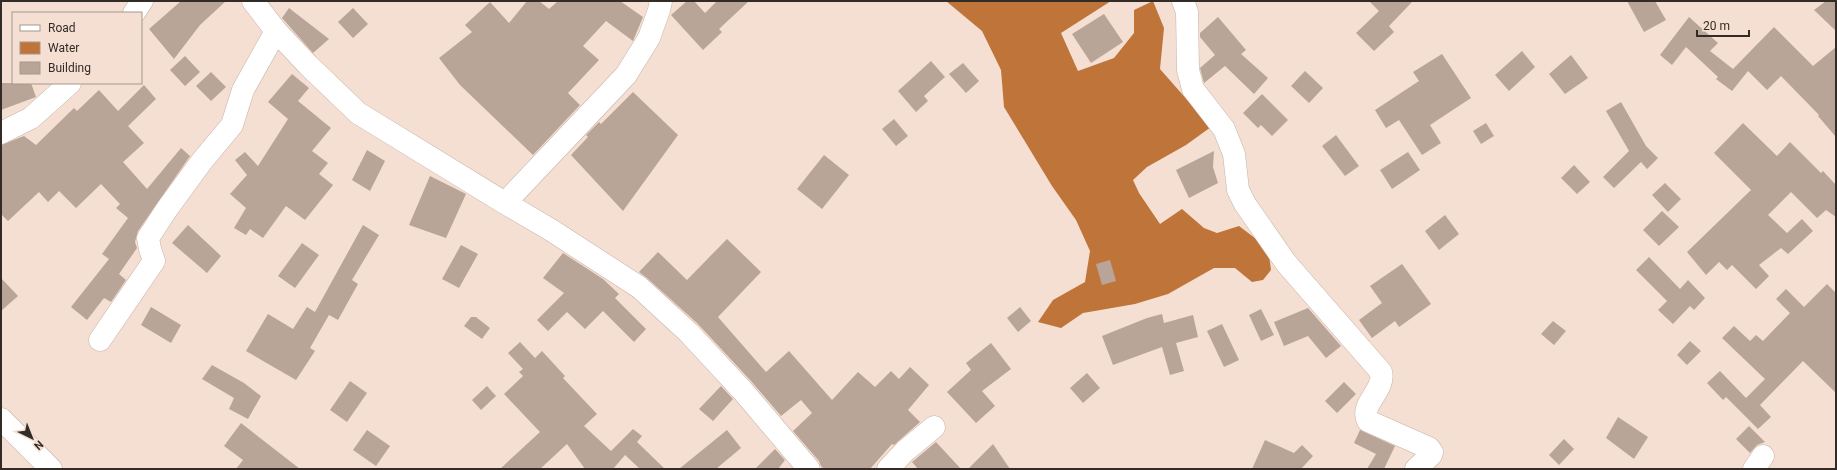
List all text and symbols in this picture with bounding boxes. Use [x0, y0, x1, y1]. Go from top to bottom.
legend [12, 12, 142, 84]
scale bar [1697, 12, 1749, 38]
text: 20 m [1703, 19, 1730, 33]
text: Road [48, 21, 76, 35]
text: Water [48, 41, 79, 55]
text: Building [48, 61, 91, 75]
north arrow [12, 418, 52, 458]
text: N [31, 438, 46, 453]

